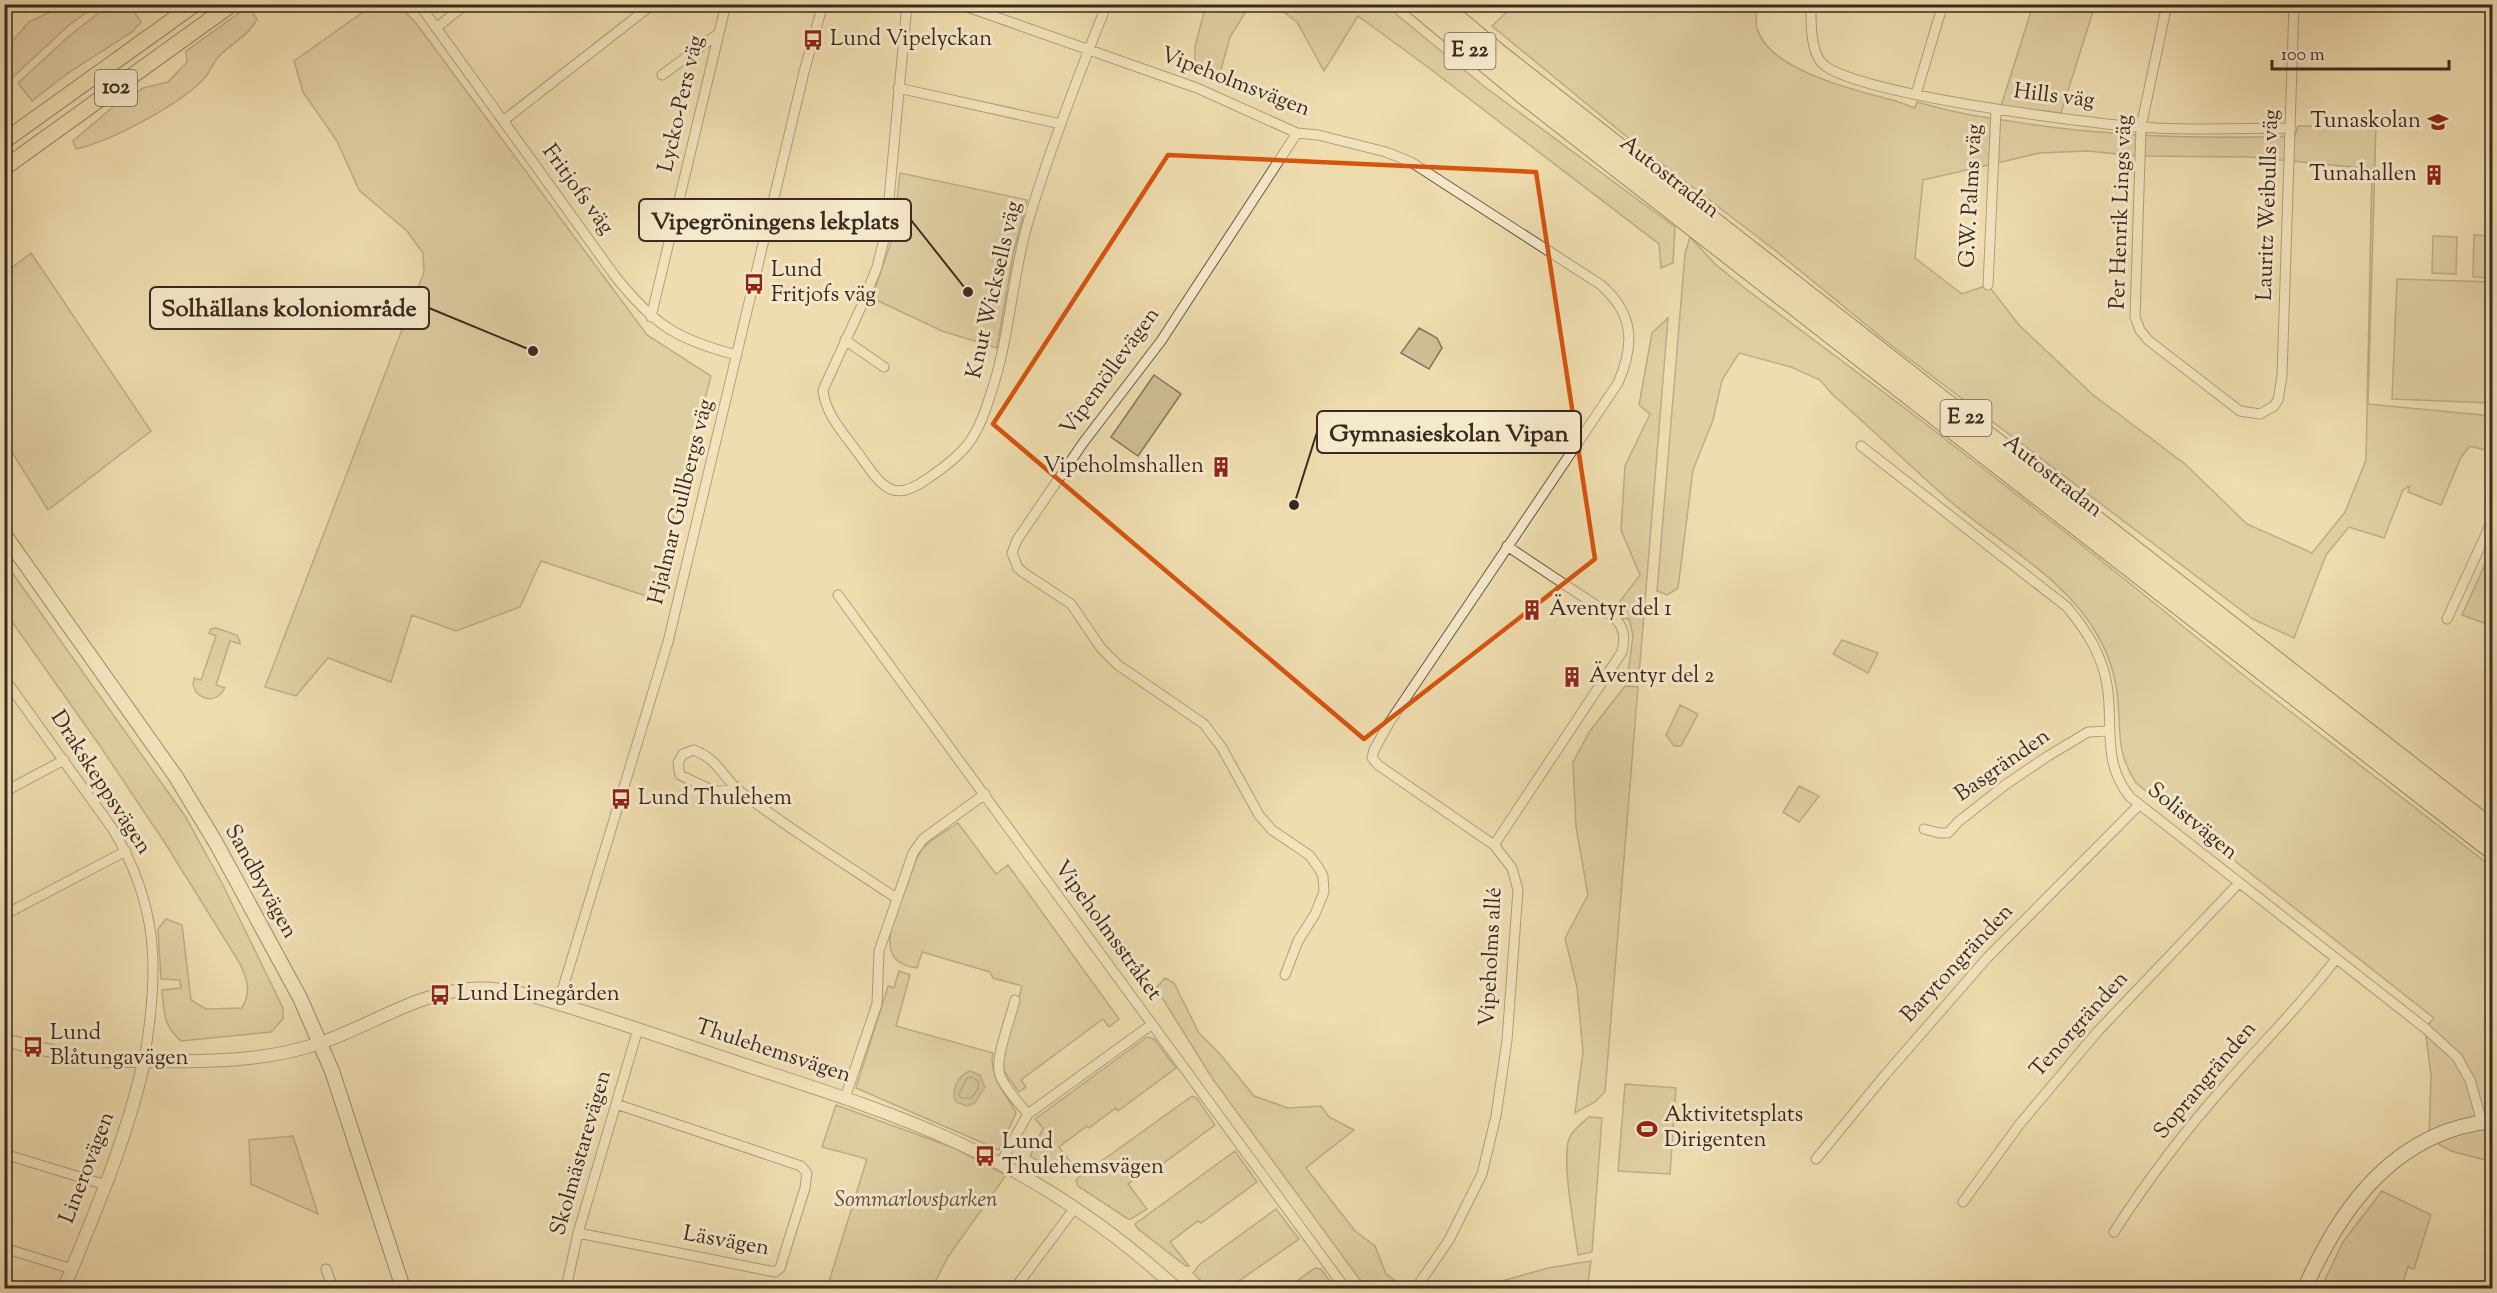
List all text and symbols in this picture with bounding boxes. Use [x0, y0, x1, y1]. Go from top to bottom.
place label: Lund Vipelyckan [830, 24, 992, 56]
bus stop icon: Lund Vipelyckan [801, 28, 825, 52]
street label: Lycko-Pers väg [651, 32, 713, 176]
road number: E 22 [1444, 33, 1496, 69]
scale bar [2272, 33, 2449, 71]
street label: Vipeholmsvägen [1156, 40, 1314, 126]
text: 100 m [2281, 43, 2325, 69]
road number: 102 [95, 70, 137, 106]
street label: Hills väg [2012, 76, 2097, 118]
place label: Tunaskolan [2310, 106, 2421, 138]
street label: Lauritz Weibulls väg [2250, 108, 2288, 301]
school or university icon: Tunaskolan [2426, 110, 2450, 134]
street label: Per Henrik Lings väg [2103, 114, 2141, 310]
street label: G.W. Palms väg [1952, 123, 1992, 269]
street label: Autostradan [1612, 129, 1726, 227]
street label: Fritjofs väg [533, 138, 621, 242]
place label: Tunahallen [2309, 159, 2417, 191]
building icon: Tunahallen [2422, 163, 2446, 187]
street label: Knut Wicksells väg [959, 198, 1031, 382]
callout: Vipegröningens lekplats [639, 199, 911, 241]
text: Vipegröningens lekplats [651, 206, 899, 240]
place label: Lund Fritjofs väg [771, 255, 876, 312]
bus stop icon: Lund Fritjofs väg [742, 272, 766, 296]
callout: Solhällans koloniområde [150, 287, 429, 329]
text: Solhällans koloniområde [161, 293, 417, 327]
street label: Vipemöllevägen [1053, 301, 1169, 443]
street label: Hjalmar Gullbergs väg [641, 396, 723, 608]
road number: E 22 [1940, 400, 1992, 436]
callout: Gymnasieskolan Vipan [1317, 411, 1581, 453]
text: Gymnasieskolan Vipan [1329, 418, 1569, 452]
street label: Autostradan [1995, 428, 2109, 526]
place label: Vipeholmshallen [1043, 451, 1204, 483]
building icon: Vipeholmshallen [1209, 455, 1233, 479]
place label: Äventyr del 1 [1549, 594, 1672, 626]
building icon: Äventyr del 1 [1520, 598, 1544, 622]
place label: Äventyr del 2 [1589, 661, 1714, 693]
building icon: Äventyr del 2 [1560, 665, 1584, 689]
street label: Drakskeppsvägen [41, 705, 159, 861]
street label: Basgränden [1949, 721, 2057, 811]
street label: Solistvägen [2140, 775, 2244, 869]
place label: Lund Thulehem [638, 783, 792, 815]
bus stop icon: Lund Thulehem [609, 787, 633, 811]
street label: Sandbyvägen [215, 819, 305, 945]
street label: Vipeholmsstråket [1045, 854, 1169, 1008]
street label: Vipeholms allé [1472, 886, 1512, 1028]
street label: Barytongränden [1894, 897, 2022, 1031]
street label: Tenorgränden [2023, 964, 2137, 1086]
place label: Lund Linegården [457, 979, 620, 1011]
bus stop icon: Lund Linegården [428, 983, 452, 1007]
street label: Thulehemsvägen [691, 1012, 855, 1092]
street label: Soprangränden [2147, 1015, 2265, 1147]
place label: Lund Blåtungavägen [50, 1018, 189, 1075]
bus stop icon: Lund Blåtungavägen [21, 1035, 45, 1059]
street label: Skolmästarevägen [543, 1067, 621, 1239]
place label: Aktivitetsplats Dirigenten [1664, 1100, 1803, 1157]
street label: Linerovägen [52, 1107, 124, 1229]
sports icon: Aktivitetsplats Dirigenten [1635, 1117, 1659, 1141]
place label: Lund Thulehemsvägen [1002, 1127, 1164, 1184]
bus stop icon: Lund Thulehemsvägen [973, 1144, 997, 1168]
park label: Sommarlovsparken [834, 1185, 998, 1217]
street label: Läsvägen [680, 1219, 772, 1265]

